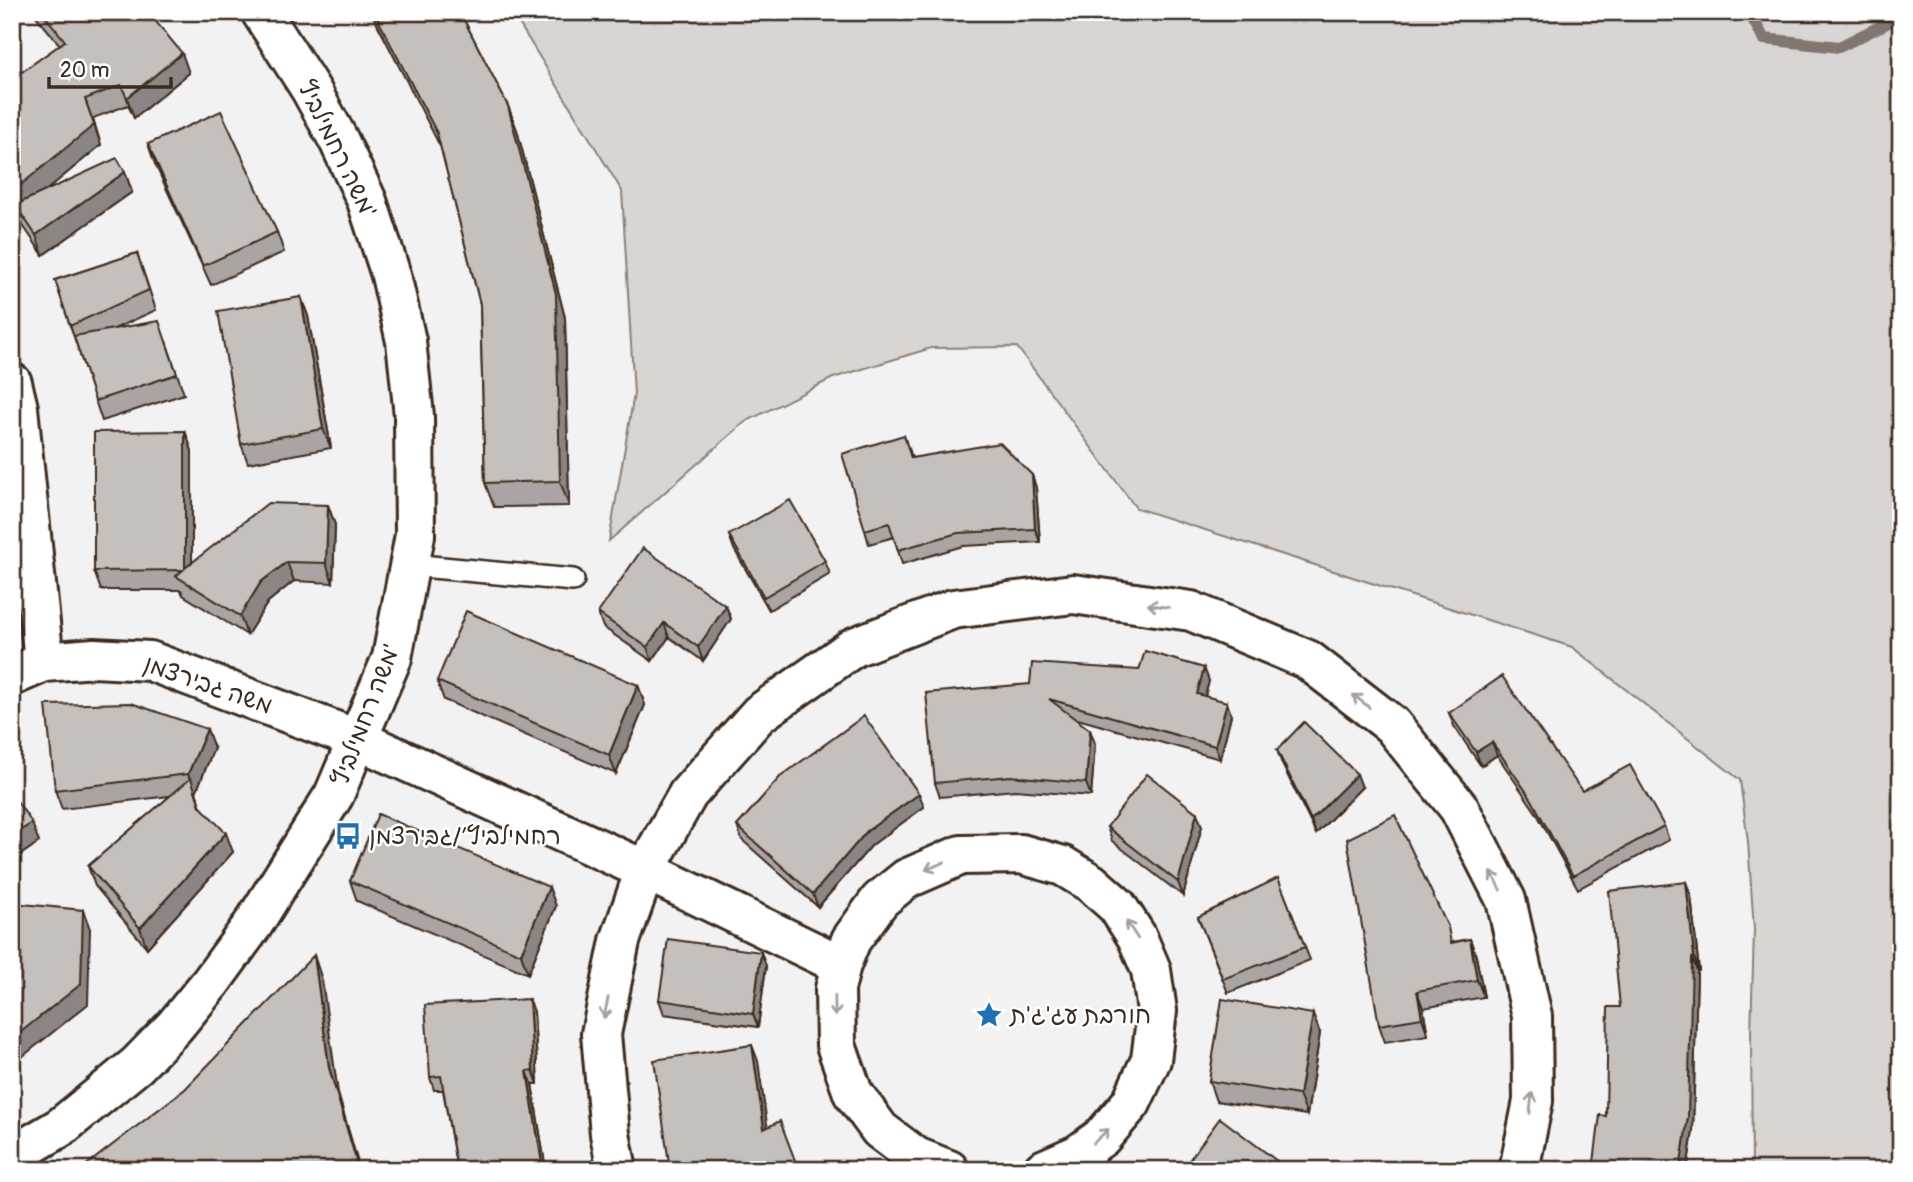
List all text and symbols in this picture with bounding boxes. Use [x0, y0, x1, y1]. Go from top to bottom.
scale bar [49, 46, 172, 90]
text: 20 m [60, 57, 109, 84]
street label: משה רחמילביץ' [291, 76, 383, 222]
one-way arrow [1147, 599, 1169, 612]
street label: משה רחמילביץ' [326, 640, 406, 790]
street label: משה גבירצמן [140, 649, 276, 721]
one-way arrow [1352, 694, 1370, 709]
bus stop icon: רחמילביץ׳/גבירצמן [333, 821, 363, 851]
place label: רחמילביץ׳/גבירצמן [369, 822, 561, 851]
one-way arrow [925, 860, 946, 873]
one-way arrow [1488, 871, 1502, 891]
one-way arrow [1125, 920, 1139, 940]
one-way arrow [828, 994, 842, 1017]
one-way arrow [599, 996, 613, 1019]
place icon: חורבת עג'ג'ת [974, 1000, 1004, 1030]
place label: חורבת עג'ג'ת [1008, 1001, 1151, 1030]
one-way arrow [1525, 1092, 1538, 1115]
one-way arrow [1092, 1127, 1109, 1144]

